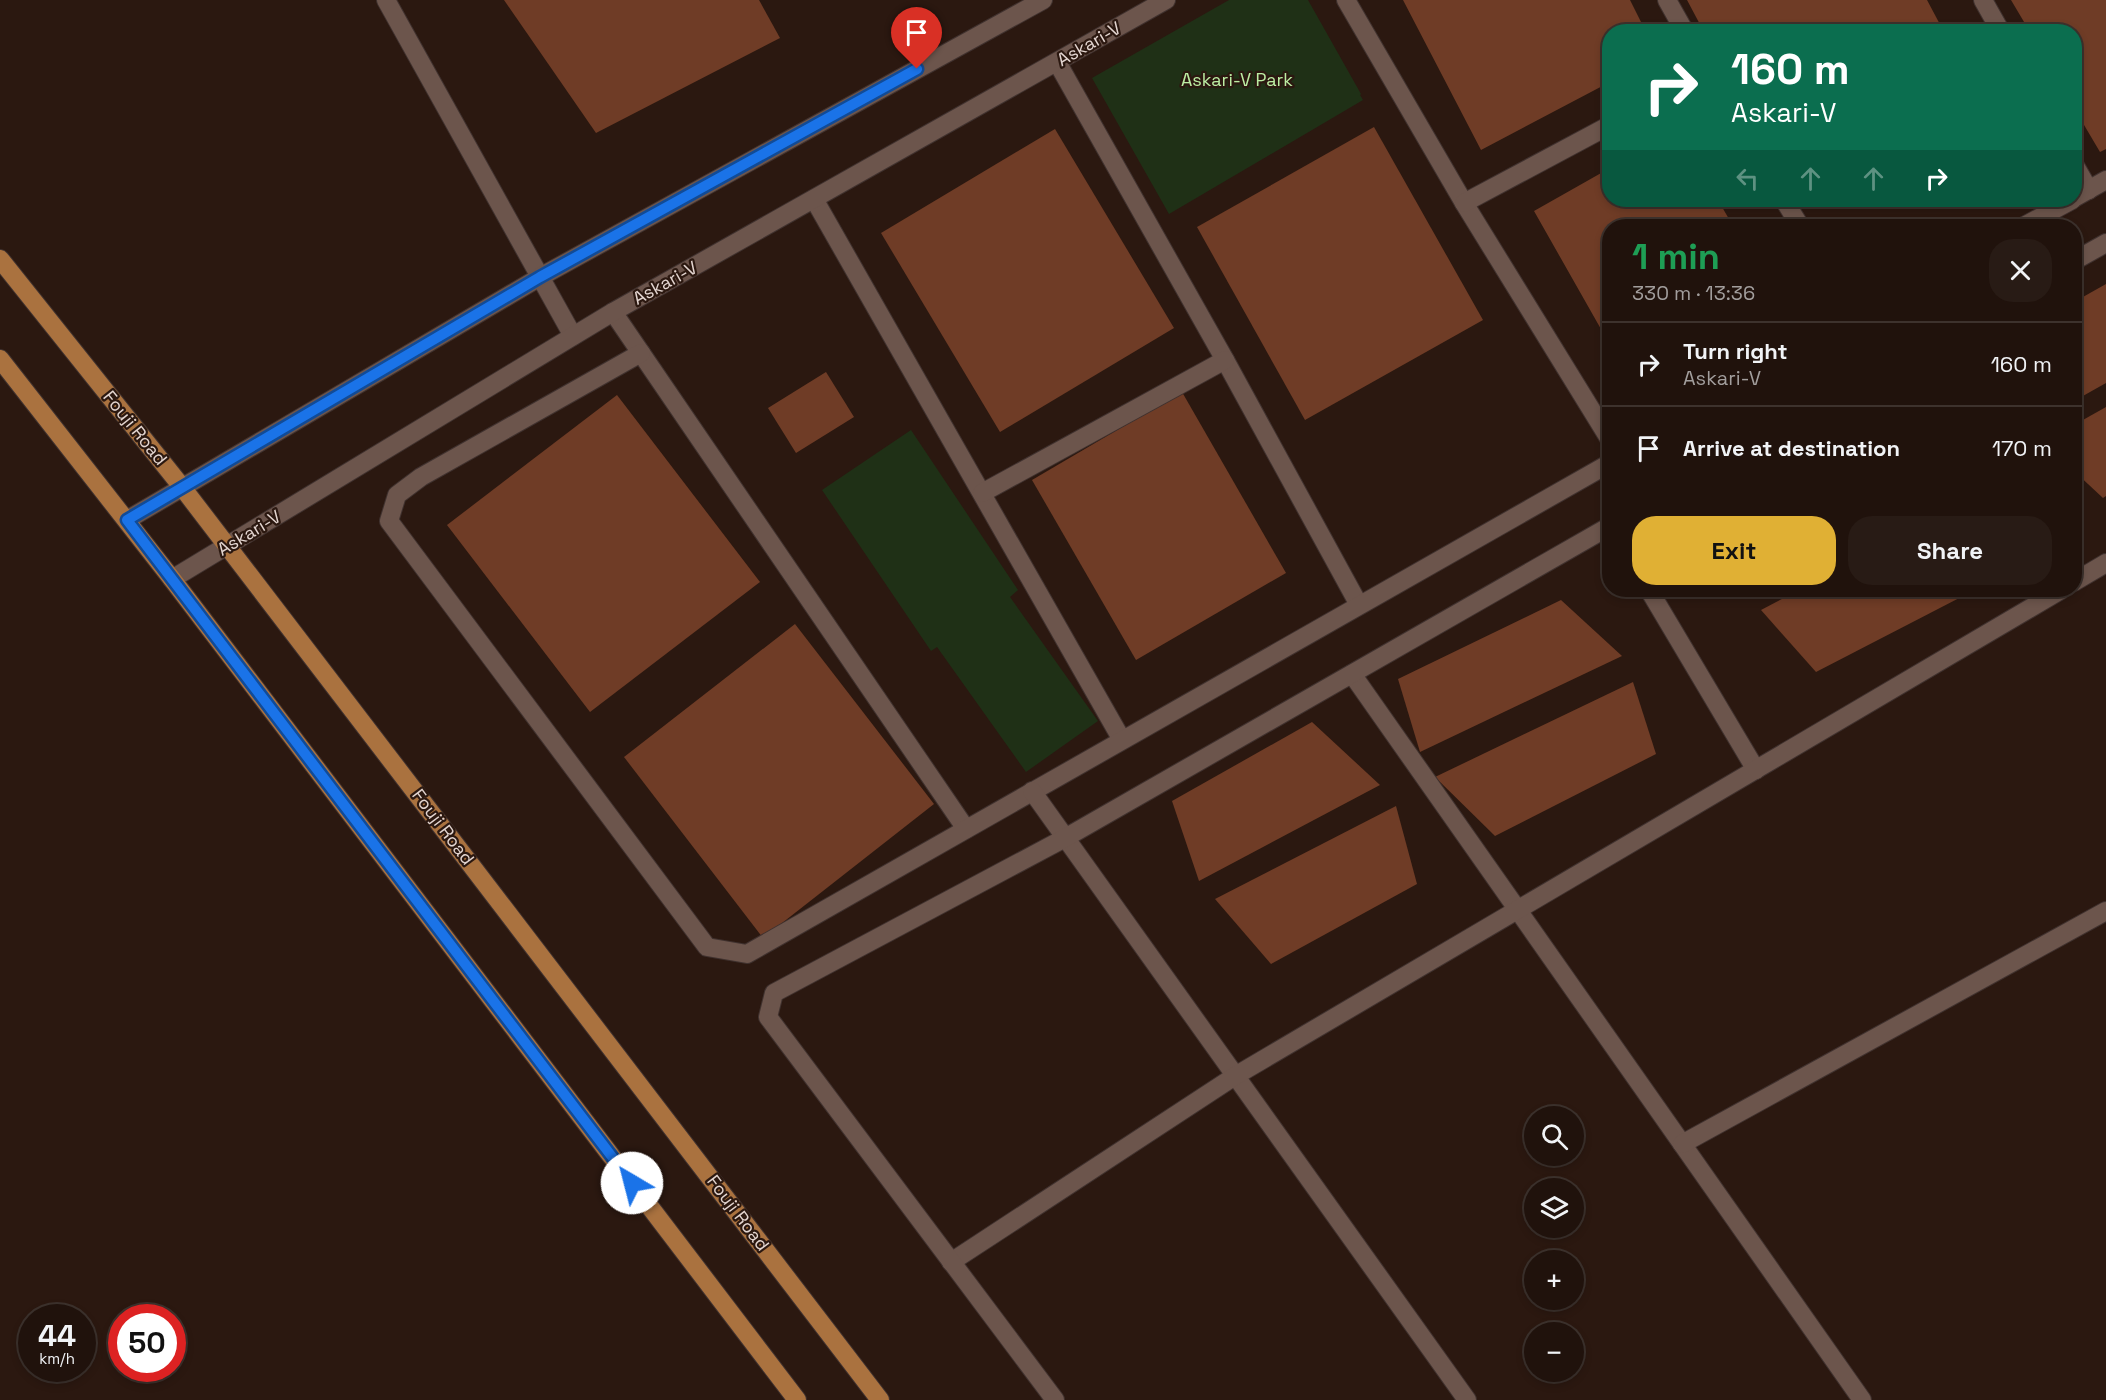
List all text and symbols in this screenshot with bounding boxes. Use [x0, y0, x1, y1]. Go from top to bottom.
pin [891, 7, 942, 69]
icon: arrive [900, 16, 933, 49]
street label: Askari-V [1053, 16, 1125, 71]
text: 160 m [1731, 43, 1850, 96]
icon: right [1632, 48, 1710, 126]
park label: Askari-V Park [1181, 68, 1293, 91]
text: Askari-V [1731, 95, 1836, 130]
icon: left [1731, 162, 1764, 195]
icon: ahead [1794, 162, 1827, 195]
icon: ahead [1857, 162, 1890, 195]
icon: right [1920, 162, 1953, 195]
text: 1 min [1632, 234, 1720, 280]
button: close [1989, 239, 2052, 302]
street label: Askari-V [628, 255, 701, 310]
text: 330 m · 13:36 [1632, 280, 1755, 306]
text: Turn right [1683, 337, 1788, 365]
icon: right [1632, 348, 1665, 381]
text: 160 m [1991, 350, 2052, 378]
text: Askari-V [1683, 365, 1761, 391]
street label: Fouji Road [98, 386, 172, 470]
icon: arrive [1632, 432, 1665, 465]
text: Arrive at destination [1683, 434, 1900, 462]
text: 170 m [1992, 434, 2052, 462]
street label: Askari-V [213, 505, 285, 561]
button: Exit [1632, 516, 1836, 585]
button: Share [1848, 516, 2052, 585]
street label: Fouji Road [407, 784, 479, 869]
map controls [1524, 1106, 1584, 1382]
button: search [1524, 1106, 1584, 1166]
position arrow [600, 1151, 664, 1215]
street label: Fouji Road [702, 1170, 774, 1255]
button: layers [1524, 1178, 1584, 1238]
button: + [1524, 1250, 1584, 1310]
speed limit sign: 50 [108, 1304, 186, 1382]
text: 44 [38, 1316, 76, 1355]
button: − [1524, 1322, 1584, 1382]
text: km/h [39, 1349, 75, 1368]

